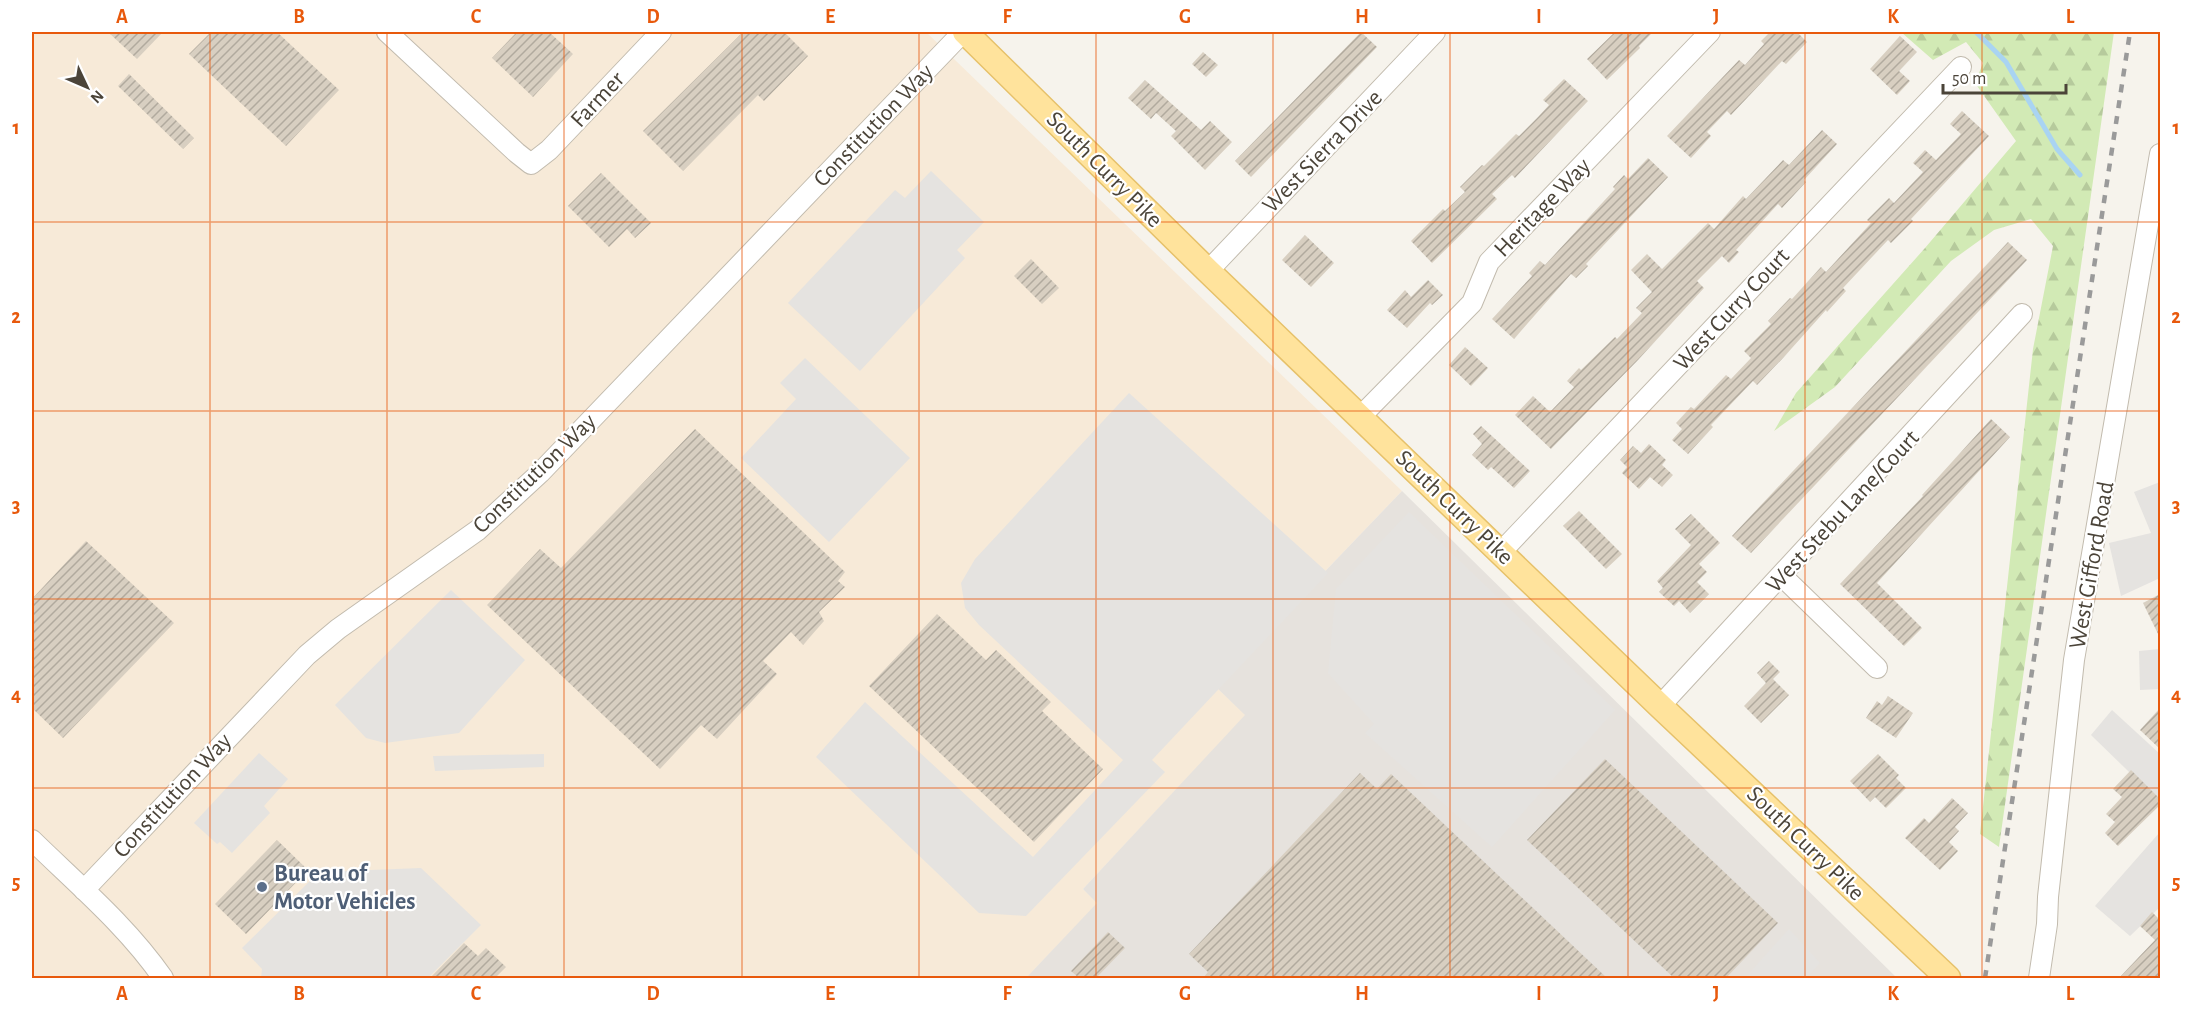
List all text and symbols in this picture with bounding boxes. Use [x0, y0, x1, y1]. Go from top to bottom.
text: A [116, 7, 128, 27]
text: B [293, 7, 305, 27]
text: C [471, 7, 482, 27]
text: D [646, 7, 660, 27]
text: E [825, 7, 835, 27]
text: F [1002, 7, 1012, 27]
text: G [1179, 7, 1191, 27]
text: H [1355, 7, 1369, 27]
text: I [1536, 7, 1542, 27]
text: J [1713, 7, 1719, 27]
text: K [1887, 7, 1899, 27]
text: L [2066, 7, 2075, 27]
north arrow [57, 57, 117, 117]
scale bar [1943, 57, 2066, 95]
street label: Constitution Way [809, 60, 938, 192]
street label: Farmer [566, 67, 629, 132]
text: 50 m [1952, 70, 1986, 88]
street label: West Sierra Drive [1258, 86, 1387, 218]
text: N [87, 87, 107, 106]
street label: South Curry Pike [1042, 107, 1167, 232]
text: 1 [12, 118, 20, 138]
text: 1 [2172, 118, 2180, 138]
street label: Heritage Way [1490, 154, 1596, 262]
street label: West Curry Court [1669, 244, 1794, 375]
text: 2 [11, 307, 21, 327]
text: 2 [2171, 307, 2181, 327]
street label: Constitution Way [469, 409, 601, 538]
street label: West Stebu Lane/Court [1761, 426, 1924, 598]
street label: South Curry Pike [1391, 446, 1518, 570]
street label: West Gifford Road [2065, 480, 2119, 651]
text: 3 [12, 496, 20, 516]
text: 3 [2172, 496, 2180, 516]
text: 4 [11, 685, 21, 705]
text: 4 [2171, 685, 2181, 705]
street label: Constitution Way [109, 729, 236, 863]
street label: South Curry Pike [1742, 782, 1869, 906]
place label: Bureau of Motor Vehicles [274, 862, 415, 914]
text: 5 [12, 873, 20, 893]
text: 5 [2172, 873, 2180, 893]
marker: Bureau of Motor Vehicles [255, 880, 269, 894]
text: A [116, 984, 128, 1004]
text: B [293, 984, 305, 1004]
text: C [471, 984, 482, 1004]
text: D [646, 984, 660, 1004]
text: E [825, 984, 835, 1004]
text: F [1002, 984, 1012, 1004]
text: G [1179, 984, 1191, 1004]
text: H [1355, 984, 1369, 1004]
text: I [1536, 984, 1542, 1004]
text: J [1713, 984, 1719, 1004]
text: K [1887, 984, 1899, 1004]
text: L [2066, 984, 2075, 1004]

